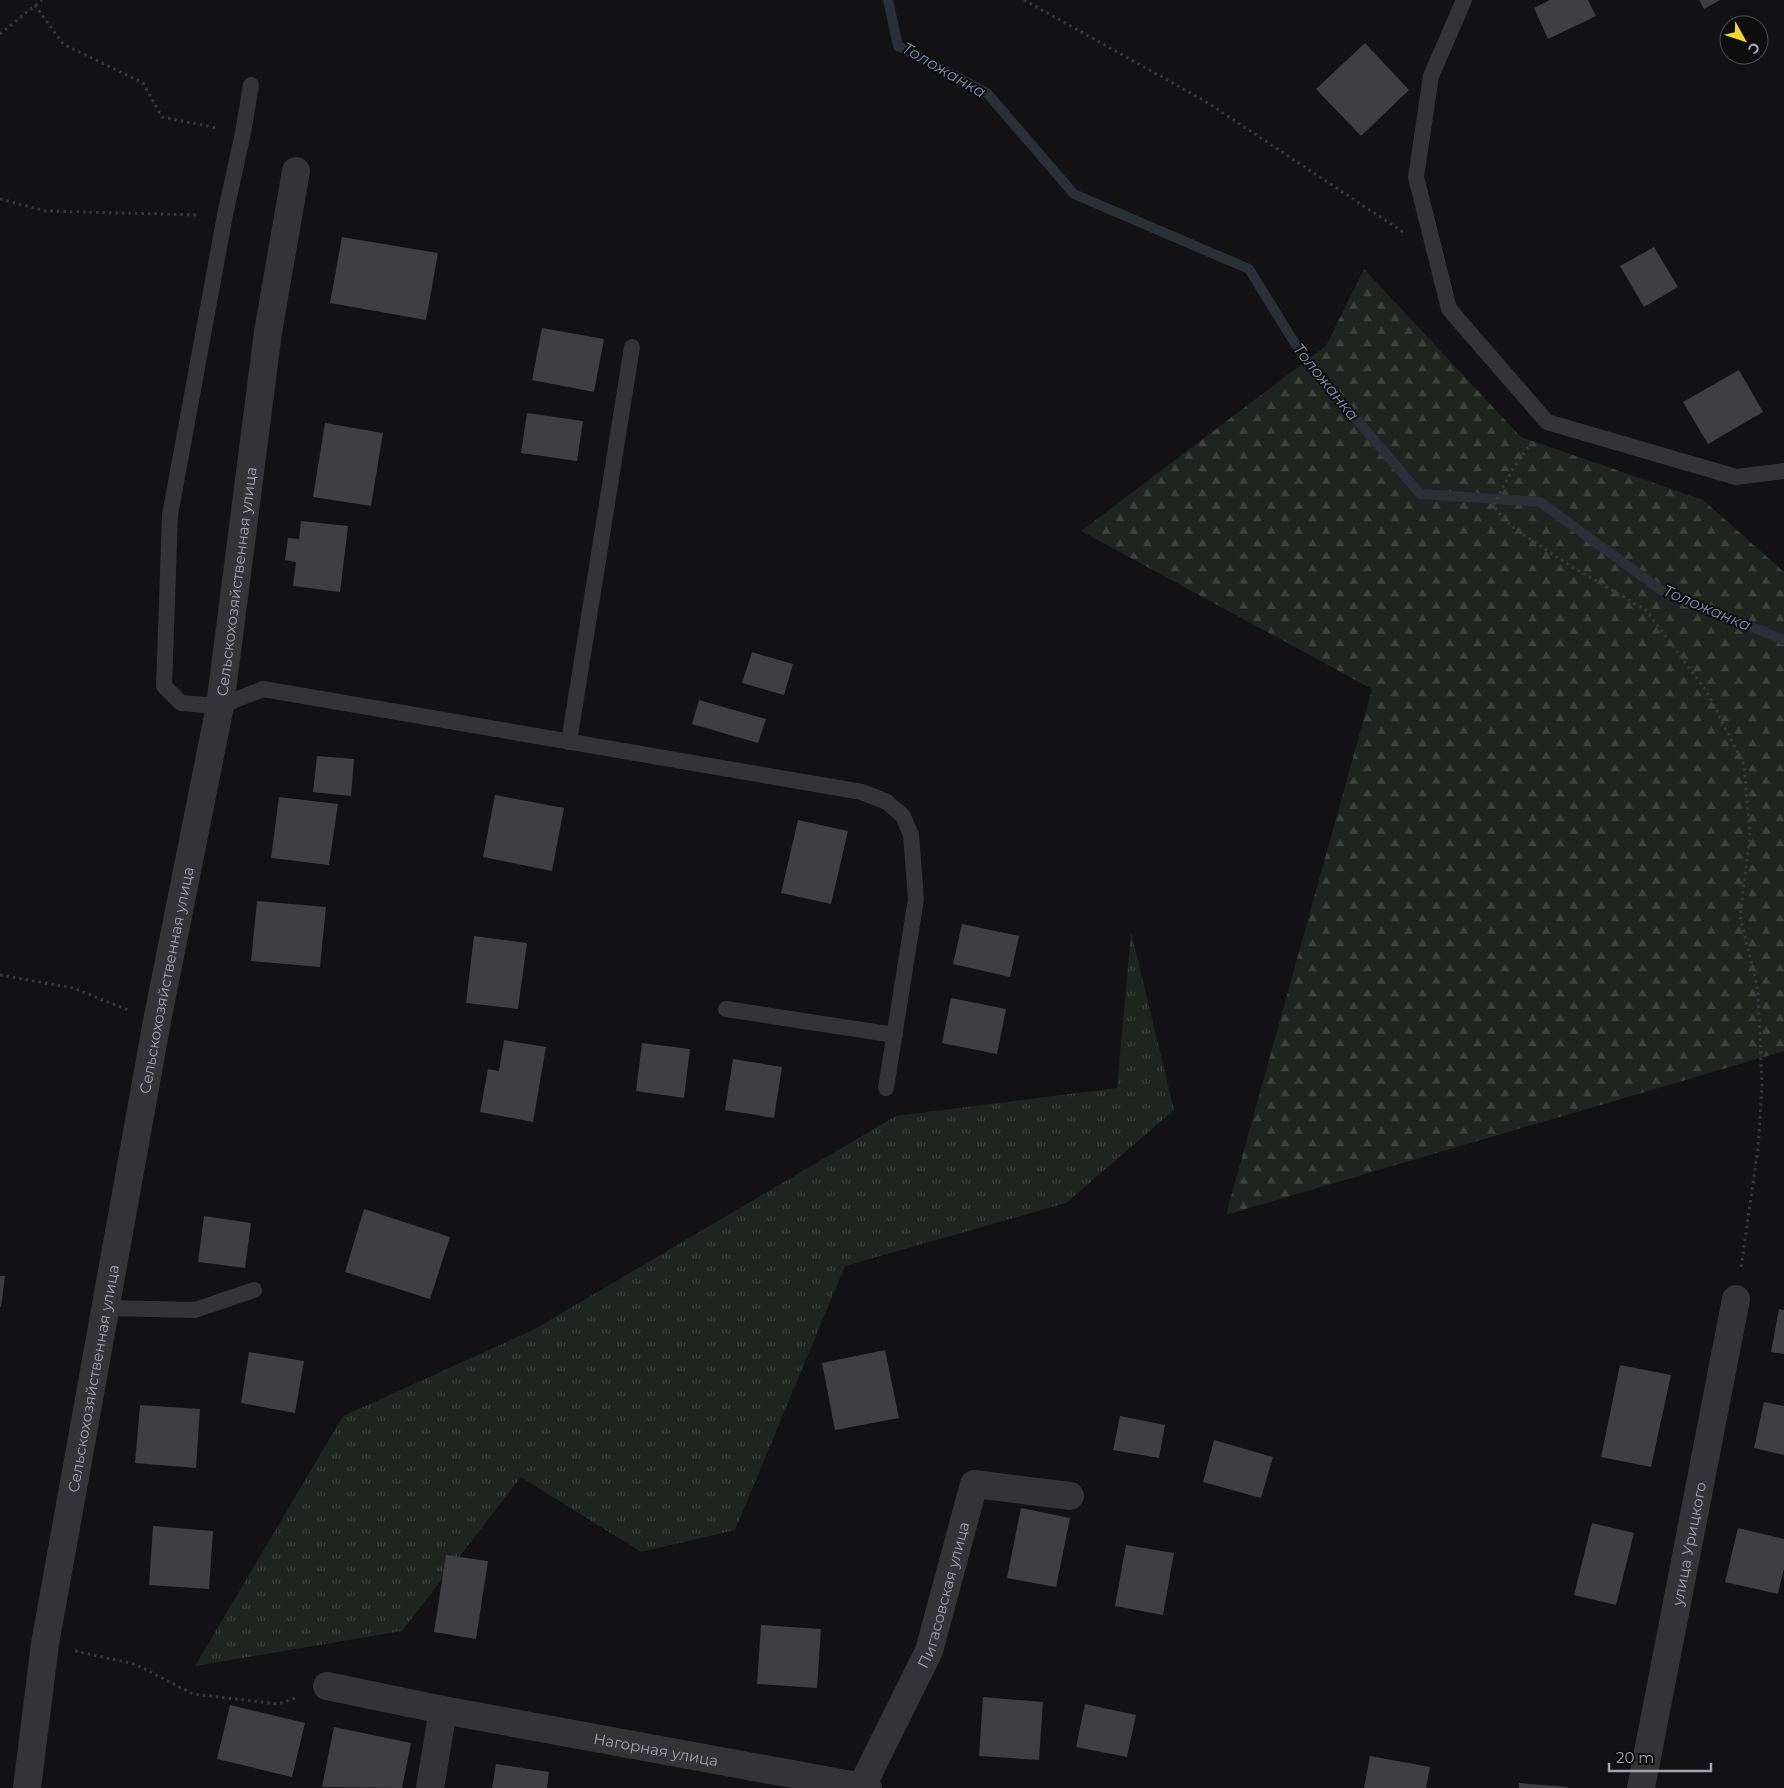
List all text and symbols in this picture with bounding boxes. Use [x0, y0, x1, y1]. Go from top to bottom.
north arrow [1719, 15, 1769, 65]
water label: Толожанка [899, 38, 989, 102]
text: С [1744, 39, 1764, 58]
water label: Толожанка [1289, 340, 1363, 424]
street label: Сельскохозяйственная улица [212, 466, 260, 697]
water label: Толожанка [1660, 581, 1754, 635]
street label: Сельскохозяйственная улица [135, 865, 197, 1095]
street label: Сельскохозяйственная улица [63, 1263, 123, 1494]
street label: улица Урицкого [1667, 1480, 1710, 1608]
street label: Пигасовская улица [913, 1519, 973, 1671]
street label: Нагорная улица [592, 1728, 720, 1770]
scale bar [1609, 1740, 1712, 1772]
text: 20 m [1616, 1748, 1654, 1767]

